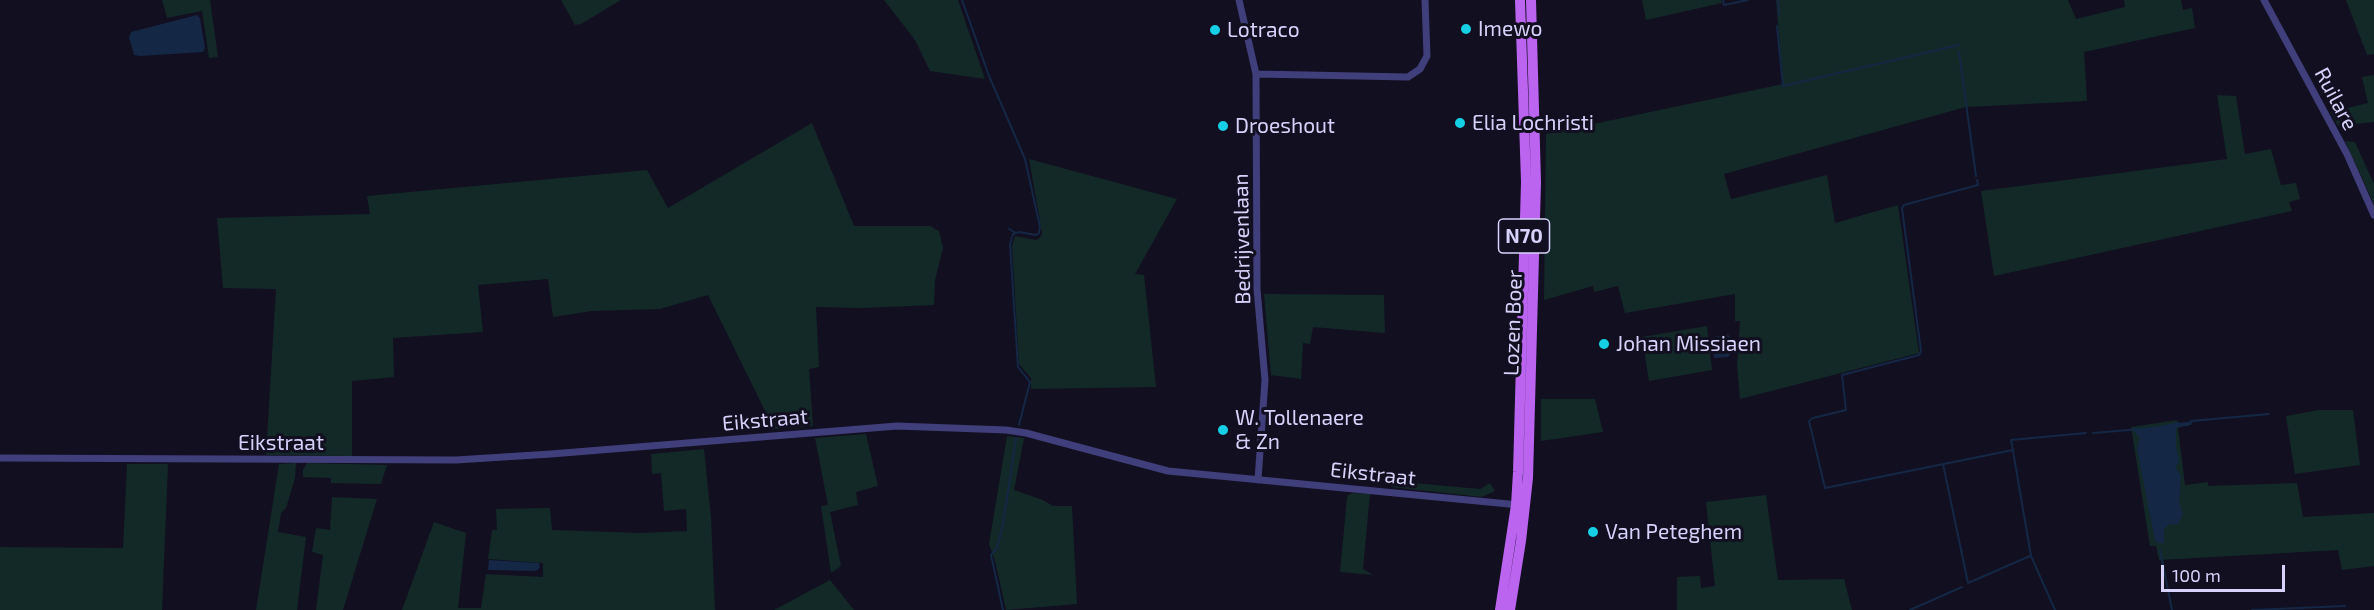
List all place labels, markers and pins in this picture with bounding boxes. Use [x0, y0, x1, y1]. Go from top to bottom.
place label: Imewo [1478, 16, 1542, 42]
place label: Lotraco [1227, 17, 1300, 43]
marker: Imewo [1459, 22, 1473, 36]
marker: Lotraco [1208, 23, 1222, 37]
place label: Elia Lochristi [1472, 110, 1594, 136]
place label: Droeshout [1235, 113, 1335, 139]
marker: Elia Lochristi [1453, 116, 1467, 130]
marker: Droeshout [1216, 119, 1230, 133]
place label: Johan Missiaen [1616, 331, 1761, 357]
marker: Johan Missiaen [1597, 337, 1611, 351]
place label: W. Tollenaere & Zn [1235, 405, 1364, 455]
marker: W. Tollenaere & Zn [1216, 423, 1230, 437]
place label: Van Peteghem [1605, 519, 1742, 545]
marker: Van Peteghem [1586, 525, 1600, 539]

